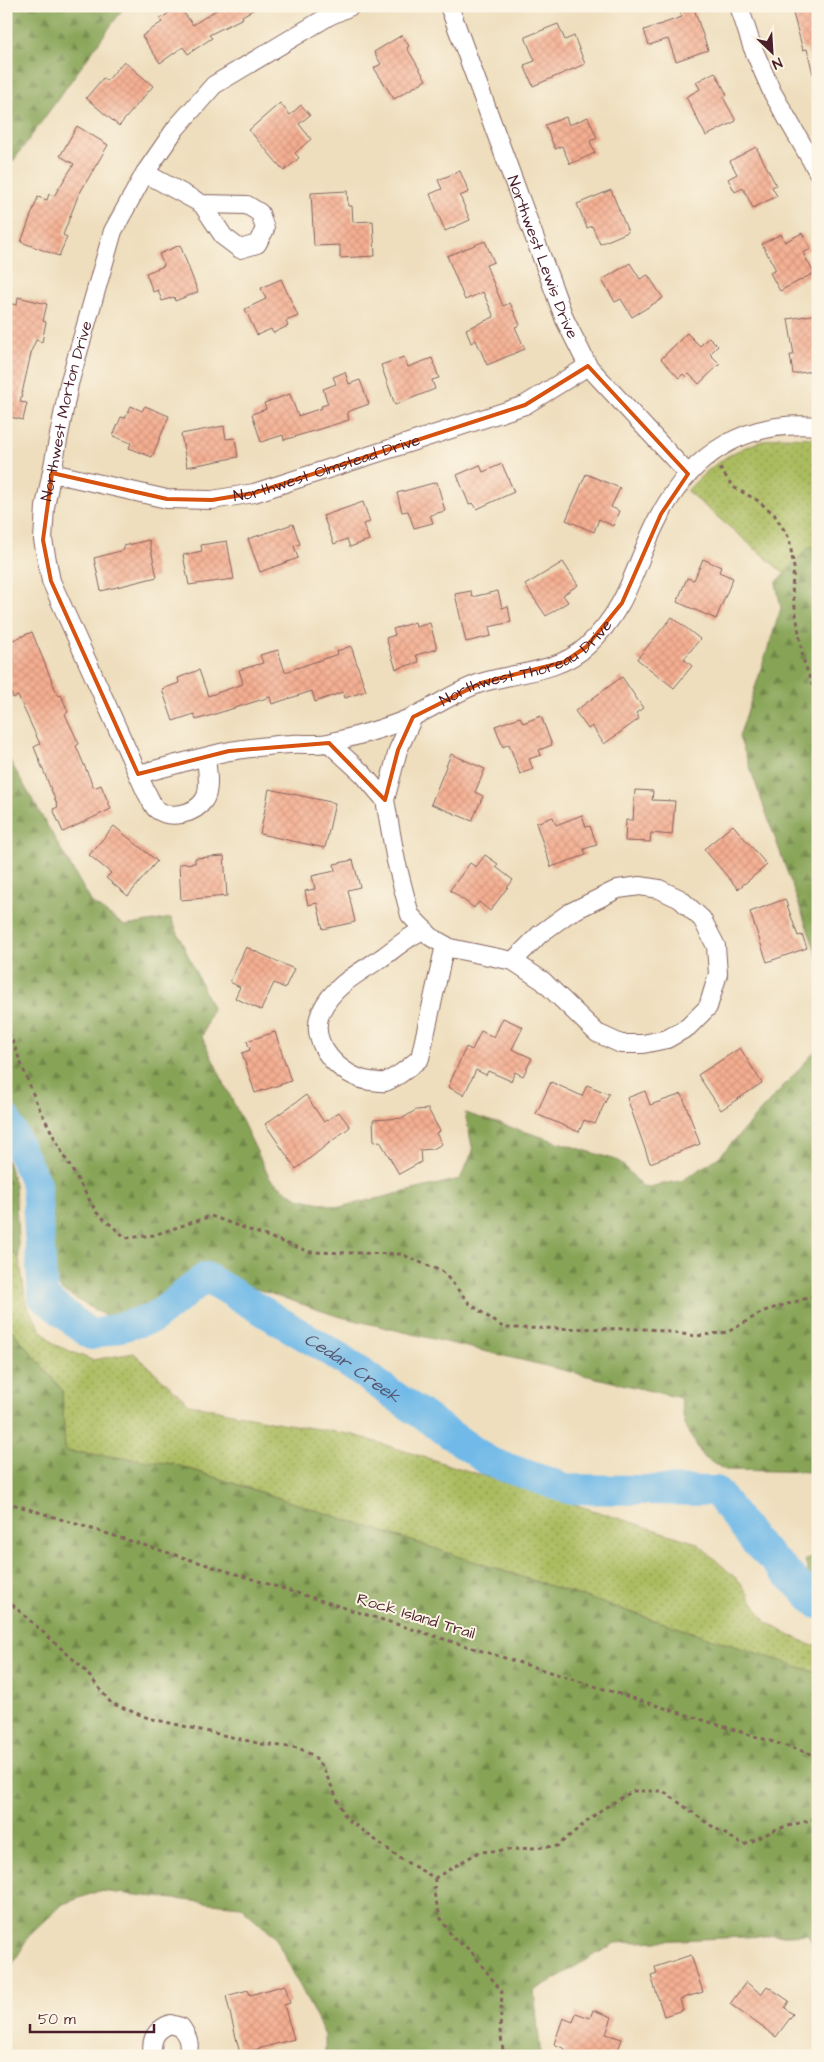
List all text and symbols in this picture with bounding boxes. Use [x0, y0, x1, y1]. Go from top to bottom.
north arrow [746, 28, 796, 78]
text: N [769, 52, 785, 74]
street label: Northwest Lewis Drive [502, 173, 584, 343]
street label: Northwest Morton Drive [35, 318, 98, 503]
street label: Northwest Olmstead Drive [232, 429, 423, 507]
street label: Northwest Thoreau Drive [435, 615, 617, 712]
water label: Cedar Creek [300, 1326, 407, 1409]
street label: Rock Island Trail [354, 1588, 478, 1644]
scale bar [30, 2002, 154, 2034]
text: 50 m [38, 2009, 76, 2030]

